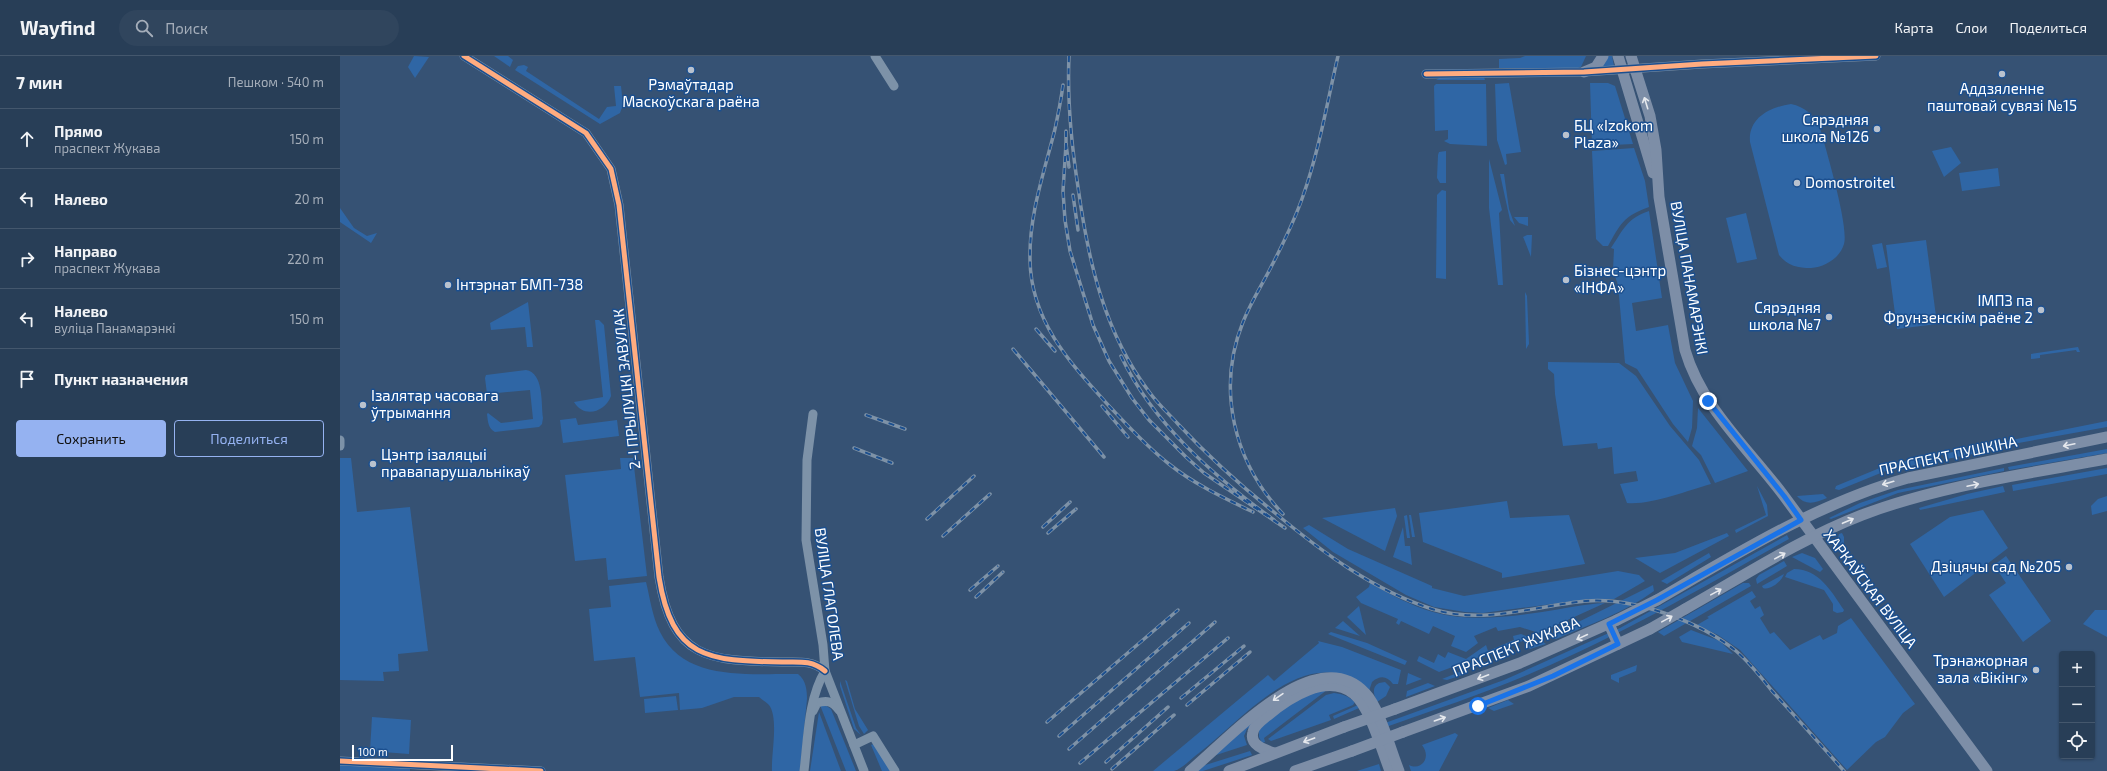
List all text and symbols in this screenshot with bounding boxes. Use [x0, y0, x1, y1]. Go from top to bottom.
search box [119, 10, 399, 46]
text: Wayfind [20, 16, 95, 39]
icon: search [133, 17, 155, 39]
text: Поиск [165, 19, 208, 37]
text: Карта [1894, 19, 1933, 36]
text: Слои [1955, 19, 1987, 36]
text: Поделиться [2009, 19, 2087, 36]
marker: Рэмаўтадар Маскоўскага раёна [686, 65, 696, 75]
marker: Аддзяленне паштовай сувязі №15 [1997, 69, 2007, 79]
text: 7 мин [16, 72, 63, 92]
text: Пешком · 540 m [228, 74, 324, 90]
place label: Рэмаўтадар Маскоўскага раёна [622, 75, 760, 111]
place label: Аддзяленне паштовай сувязі №15 [1927, 79, 2077, 115]
one-way arrow [1642, 96, 1649, 109]
place label: Сярэдняя школа №126 [1781, 110, 1869, 145]
place label: БЦ «Izokom Plaza» [1574, 116, 1653, 151]
text: Прямо [54, 122, 103, 140]
marker: Сярэдняя школа №126 [1872, 124, 1882, 134]
icon: ahead [16, 128, 38, 150]
marker: БЦ «Izokom Plaza» [1561, 130, 1571, 140]
text: 150 m [290, 131, 324, 147]
text: праспект Жукава [54, 140, 160, 156]
place label: Domostroitel [1805, 173, 1895, 191]
marker: Domostroitel [1792, 178, 1802, 188]
icon: left [16, 188, 38, 210]
text: Налево [54, 190, 108, 208]
text: 20 m [295, 191, 324, 207]
street label: ВУЛІЦА ПАНАМАРЭНКІ [1668, 200, 1712, 356]
text: Направо [54, 242, 117, 260]
icon: right [16, 248, 38, 270]
text: 220 m [287, 251, 324, 267]
text: праспект Жукава [54, 260, 160, 276]
place label: Бізнес-цэнтр «ІНФА» [1574, 261, 1666, 296]
place label: Інтэрнат БМП-738 [456, 275, 583, 293]
marker: Бізнес-цэнтр «ІНФА» [1561, 275, 1571, 285]
marker: Інтэрнат БМП-738 [443, 280, 453, 290]
place label: ІМПЗ па Фрунзенскім раёне 2 [1884, 291, 2033, 327]
place label: Сярэдняя школа №7 [1749, 298, 1821, 333]
text: Налево [54, 302, 108, 320]
marker: ІМПЗ па Фрунзенскім раёне 2 [2036, 305, 2046, 315]
icon: left [16, 308, 38, 330]
street label: 2-І ПРЫЛУЦКІ ЗАВУЛАК [609, 308, 643, 470]
text: 150 m [290, 311, 324, 327]
marker: Сярэдняя школа №7 [1824, 312, 1834, 322]
text: вуліца Панамарэнкі [54, 320, 175, 336]
icon: arrive [16, 368, 38, 390]
text: Пункт назначения [54, 370, 188, 388]
place label: Ізалятар часовага ўтрымання [371, 386, 499, 422]
route end [1699, 392, 1717, 410]
marker: Ізалятар часовага ўтрымання [358, 400, 368, 410]
button: Сохранить [16, 420, 166, 457]
button: Поделиться [174, 420, 324, 457]
street label: ПРАСПЕКТ ПУШКІНА [1877, 431, 2019, 478]
one-way arrow [2063, 442, 2076, 450]
place label: Цэнтр ізаляцыі правапарушальнікаў [381, 445, 530, 481]
marker: Цэнтр ізаляцыі правапарушальнікаў [368, 459, 378, 469]
one-way arrow [1881, 480, 1894, 488]
one-way arrow [1967, 481, 1980, 489]
one-way arrow [1842, 516, 1854, 524]
street label: ВУЛІЦА ГЛАГОЛЕВА [812, 526, 848, 662]
street label: ХАРКАЎСКАЯ ВУЛІЦА [1820, 526, 1922, 652]
one-way arrow [1774, 551, 1786, 559]
place label: Дзіцячы сад №205 [1931, 557, 2061, 575]
marker: Дзіцячы сад №205 [2064, 562, 2074, 572]
one-way arrow [1710, 587, 1722, 595]
street label: ПРАСПЕКТ ЖУКАВА [1450, 612, 1582, 680]
one-way arrow [1661, 614, 1673, 622]
one-way arrow [1576, 634, 1588, 641]
place label: Трэнажорная зала «Вікінг» [1933, 651, 2028, 686]
map controls [2059, 651, 2095, 759]
button: + [2059, 651, 2095, 687]
marker: Трэнажорная зала «Вікінг» [2031, 665, 2041, 675]
one-way arrow [1478, 674, 1490, 682]
button: − [2059, 687, 2095, 723]
one-way arrow [1272, 693, 1283, 701]
route start [1469, 697, 1487, 715]
one-way arrow [1433, 715, 1446, 722]
button: locate [2059, 723, 2095, 759]
one-way arrow [1303, 737, 1316, 744]
scale bar [352, 743, 453, 762]
text: 100 m [358, 745, 388, 758]

